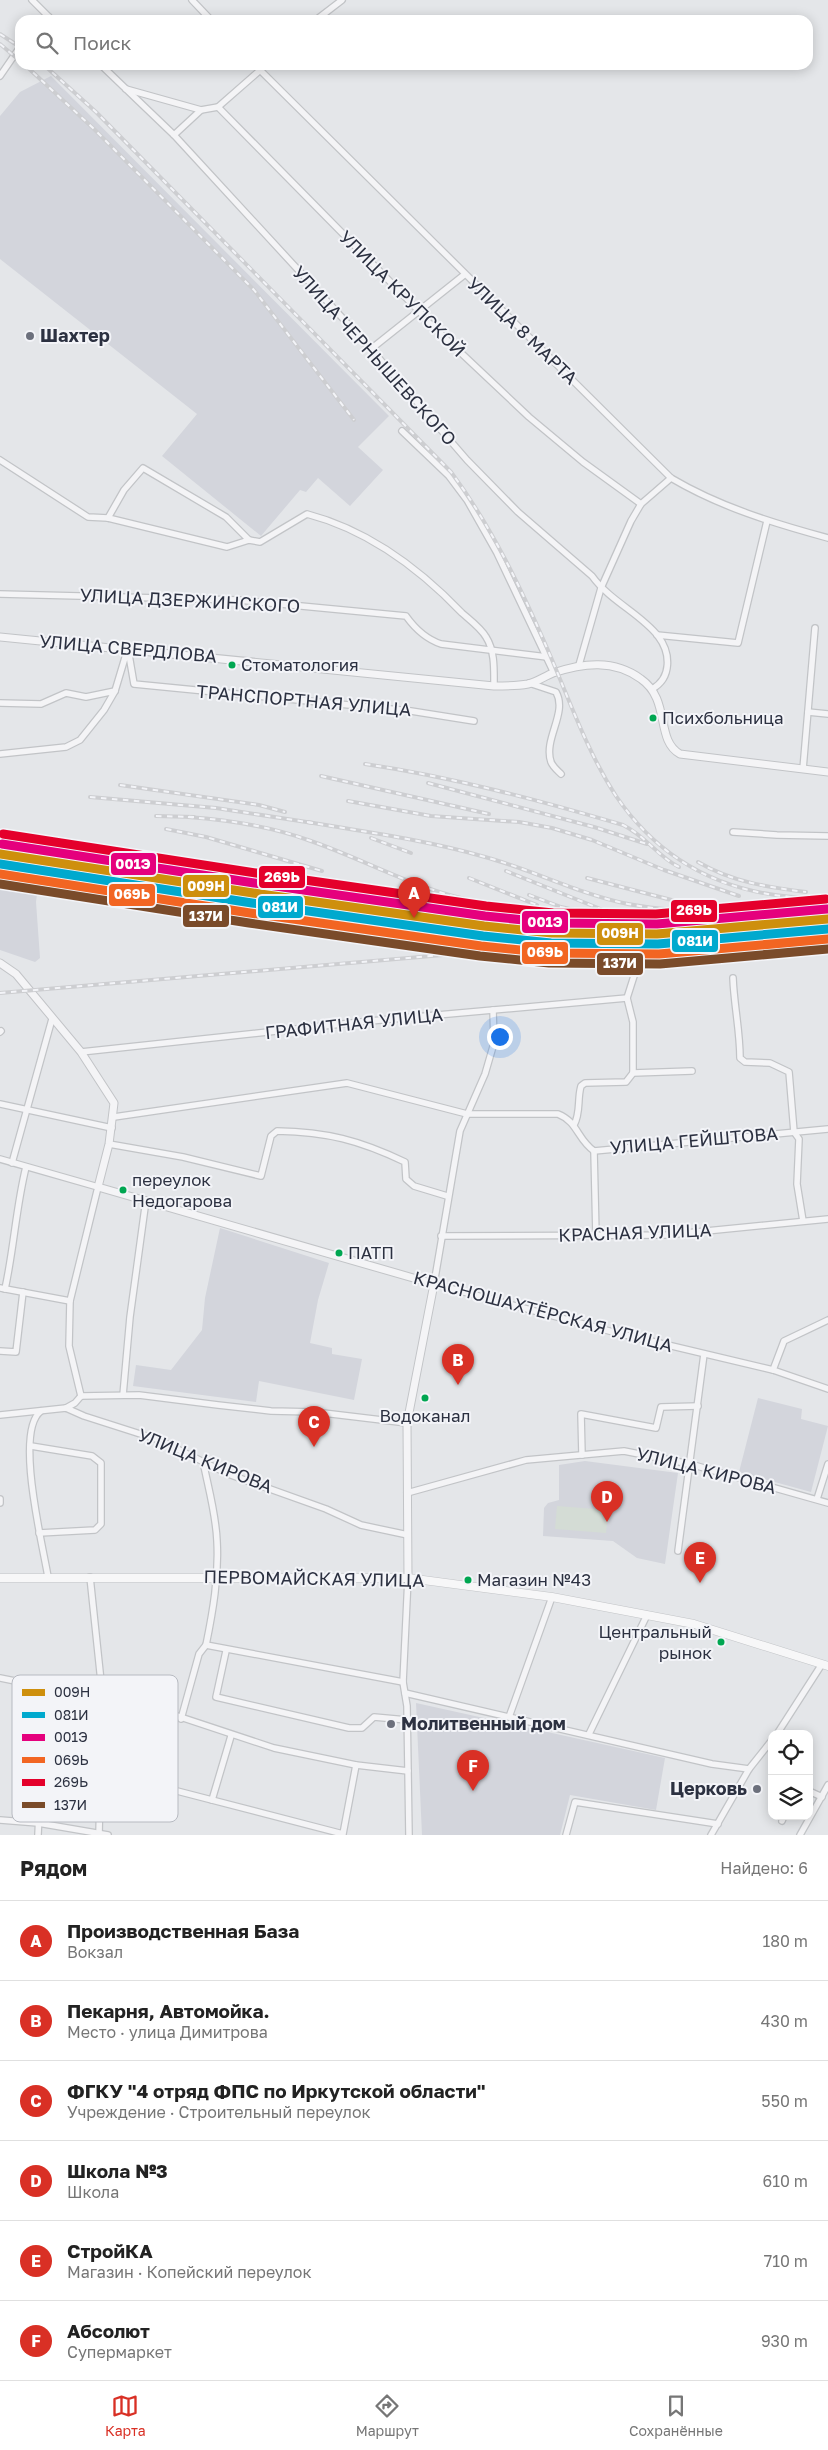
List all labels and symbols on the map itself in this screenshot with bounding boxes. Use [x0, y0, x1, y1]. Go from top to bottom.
street label: УЛИЦА КРУПСКОЙ [335, 226, 470, 361]
street label: УЛИЦА ЧЕРНЫШЕВСКОГО [288, 261, 461, 450]
street label: УЛИЦА 8 МАРТА [463, 272, 582, 388]
place label: Шахтер [40, 324, 110, 346]
marker: Шахтер [24, 330, 36, 342]
street label: УЛИЦА ДЗЕРЖИНСКОГО [79, 583, 301, 617]
street label: УЛИЦА СВЕРДЛОВА [38, 629, 218, 667]
place label: Стоматология [241, 654, 359, 675]
marker: Стоматология [227, 660, 237, 670]
street label: ТРАНСПОРТНАЯ УЛИЦА [196, 680, 412, 720]
place label: Психбольница [662, 707, 784, 728]
marker: Психбольница [648, 713, 658, 723]
line badge: 001Э [110, 852, 157, 876]
text: 001Э [115, 855, 151, 872]
line badge: 269Ь [258, 865, 306, 889]
text: 269Ь [264, 868, 300, 885]
line badge: 009Н [182, 874, 230, 898]
text: 009Н [187, 877, 225, 894]
pin: A [398, 877, 430, 918]
line badge: 069Ь [108, 883, 156, 907]
text: 069Ь [114, 885, 150, 902]
line badge: 081И [257, 895, 304, 919]
text: 081И [262, 898, 298, 915]
line badge: 269Ь [670, 899, 718, 923]
text: 269Ь [676, 901, 712, 918]
line badge: 137И [182, 904, 230, 928]
text: 137И [189, 907, 223, 924]
line badge: 001Э [521, 910, 569, 934]
text: 001Э [527, 913, 563, 930]
line badge: 009Н [596, 922, 644, 946]
text: 009Н [601, 924, 639, 941]
line badge: 081И [671, 929, 719, 953]
text: 081И [677, 932, 713, 949]
line badge: 069Ь [521, 941, 569, 965]
text: 069Ь [527, 943, 563, 960]
line badge: 137И [596, 952, 644, 976]
text: 137И [603, 954, 637, 971]
street label: ГРАФИТНАЯ УЛИЦА [264, 1003, 444, 1043]
your location [487, 1024, 513, 1050]
street label: УЛИЦА ГЕЙШТОВА [609, 1122, 779, 1158]
place label: переулок Недогарова [132, 1169, 232, 1211]
marker: переулок Недогарова [118, 1185, 128, 1195]
street label: КРАСНАЯ УЛИЦА [558, 1218, 712, 1246]
place label: ПАТП [348, 1242, 394, 1263]
marker: ПАТП [334, 1248, 344, 1258]
street label: КРАСНОШАХТЁРСКАЯ УЛИЦА [411, 1266, 675, 1356]
pin: B [442, 1344, 474, 1385]
marker: Водоканал [420, 1393, 430, 1403]
place label: Водоканал [379, 1405, 471, 1426]
pin: C [298, 1406, 330, 1447]
street label: УЛИЦА КИРОВА [135, 1423, 276, 1497]
street label: УЛИЦА КИРОВА [634, 1442, 779, 1498]
pin: D [591, 1481, 623, 1522]
pin: E [684, 1542, 716, 1583]
street label: ПЕРВОМАЙСКАЯ УЛИЦА [203, 1565, 425, 1591]
place label: Магазин №43 [477, 1569, 591, 1590]
marker: Магазин №43 [463, 1575, 473, 1585]
place label: Центральный рынок [599, 1621, 712, 1663]
marker: Центральный рынок [716, 1637, 726, 1647]
legend [12, 1675, 178, 1822]
text: 009Н [54, 1683, 90, 1700]
text: 081И [54, 1706, 89, 1723]
place label: Молитвенный дом [401, 1712, 566, 1734]
marker: Молитвенный дом [385, 1718, 397, 1730]
text: 001Э [54, 1728, 88, 1745]
pin: F [457, 1750, 489, 1791]
text: 069Ь [54, 1751, 89, 1768]
text: 269Ь [54, 1773, 88, 1790]
place label: Церковь [670, 1777, 747, 1799]
marker: Церковь [751, 1783, 763, 1795]
text: 137И [54, 1796, 87, 1813]

